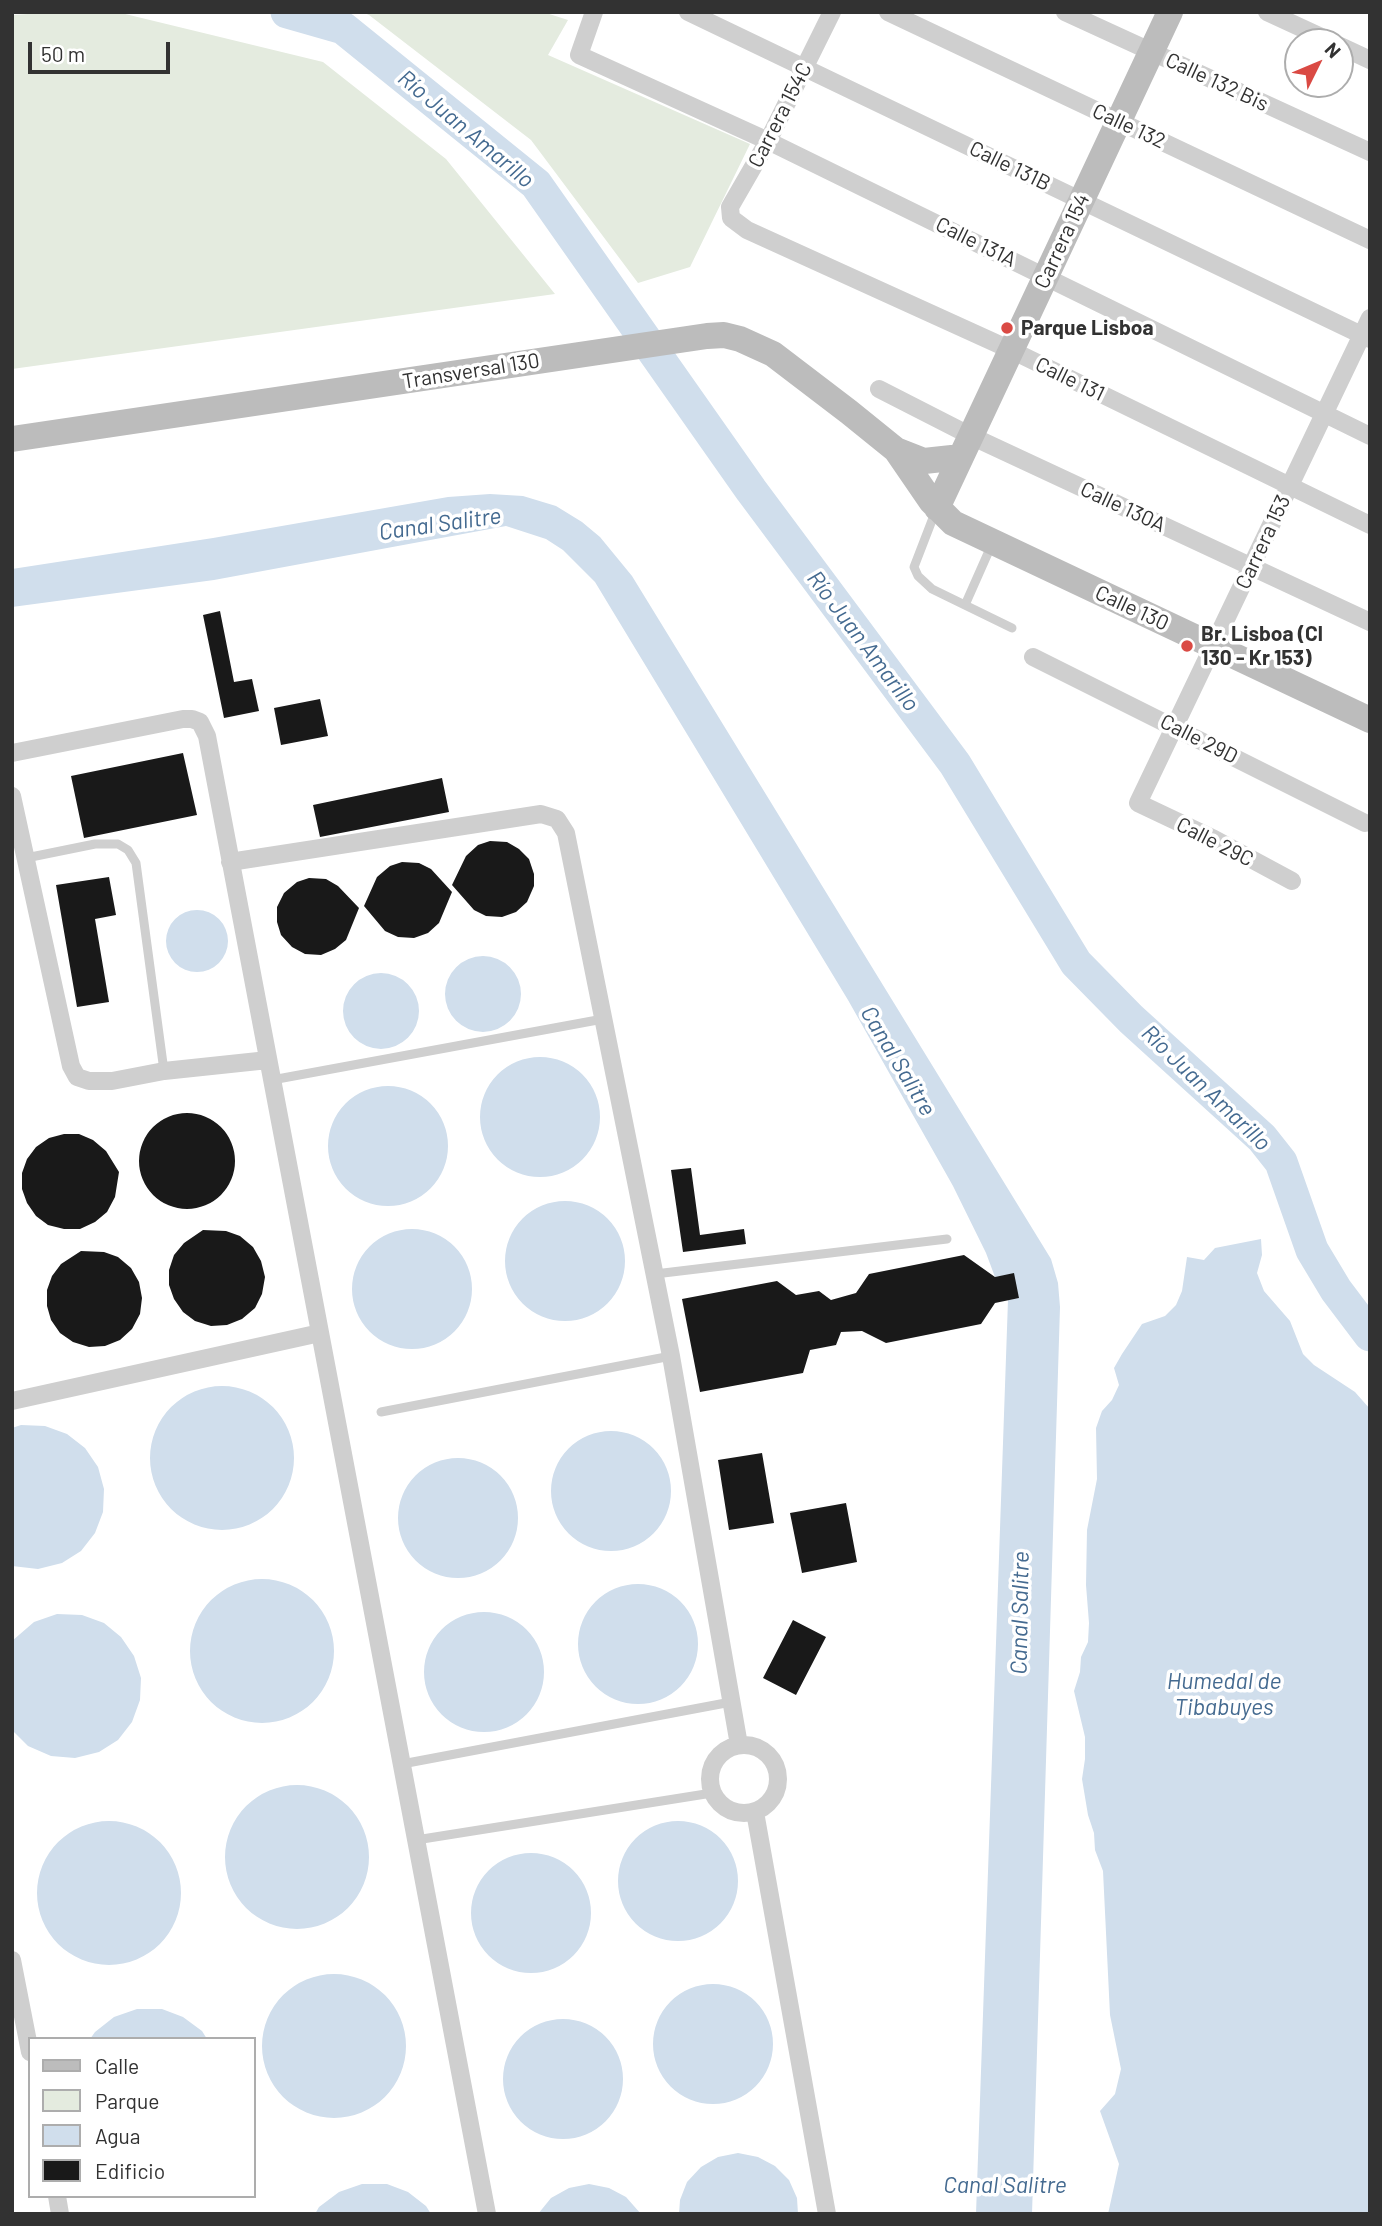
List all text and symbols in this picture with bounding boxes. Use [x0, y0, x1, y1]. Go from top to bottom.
scale bar [32, 28, 173, 72]
north arrow [1284, 28, 1354, 98]
text: N [1321, 37, 1346, 62]
text: 50 m [41, 41, 85, 66]
street label: Calle 132 Bis [1162, 47, 1272, 117]
street label: Carrera 154C [743, 58, 817, 172]
water label: Río Juan Amarillo [392, 64, 540, 194]
street label: Calle 132 [1088, 98, 1170, 154]
street label: Calle 131B [965, 136, 1055, 196]
street label: Carrera 154 [1029, 189, 1095, 293]
street label: Calle 131A [932, 212, 1020, 272]
place label: Parque Lisboa [1021, 315, 1154, 341]
marker: Parque Lisboa [999, 320, 1015, 336]
street label: Transversal 130 [401, 348, 541, 394]
street label: Calle 131 [1031, 352, 1109, 406]
street label: Calle 130A [1076, 476, 1170, 538]
street label: Carrera 153 [1230, 491, 1296, 593]
water label: Canal Salitre [377, 502, 503, 546]
water label: Río Juan Amarillo [801, 565, 925, 717]
street label: Calle 130 [1091, 580, 1173, 636]
place label: Br. Lisboa (Cl 130 - Kr 153) [1201, 621, 1323, 671]
marker: Br. Lisboa (Cl 130 - Kr 153) [1179, 638, 1195, 654]
street label: Calle 29D [1156, 709, 1242, 769]
street label: Calle 29C [1172, 812, 1258, 872]
water label: Canal Salitre [854, 1001, 942, 1121]
water label: Río Juan Amarillo [1136, 1019, 1276, 1157]
water label: Canal Salitre [1005, 1551, 1035, 1675]
water label: Humedal de Tibabuyes [1167, 1667, 1281, 1721]
legend [28, 2037, 256, 2198]
text: Calle [95, 2053, 139, 2078]
text: Parque [95, 2088, 160, 2113]
text: Agua [95, 2123, 141, 2148]
text: Edificio [95, 2158, 165, 2183]
water label: Canal Salitre [943, 2171, 1067, 2199]

